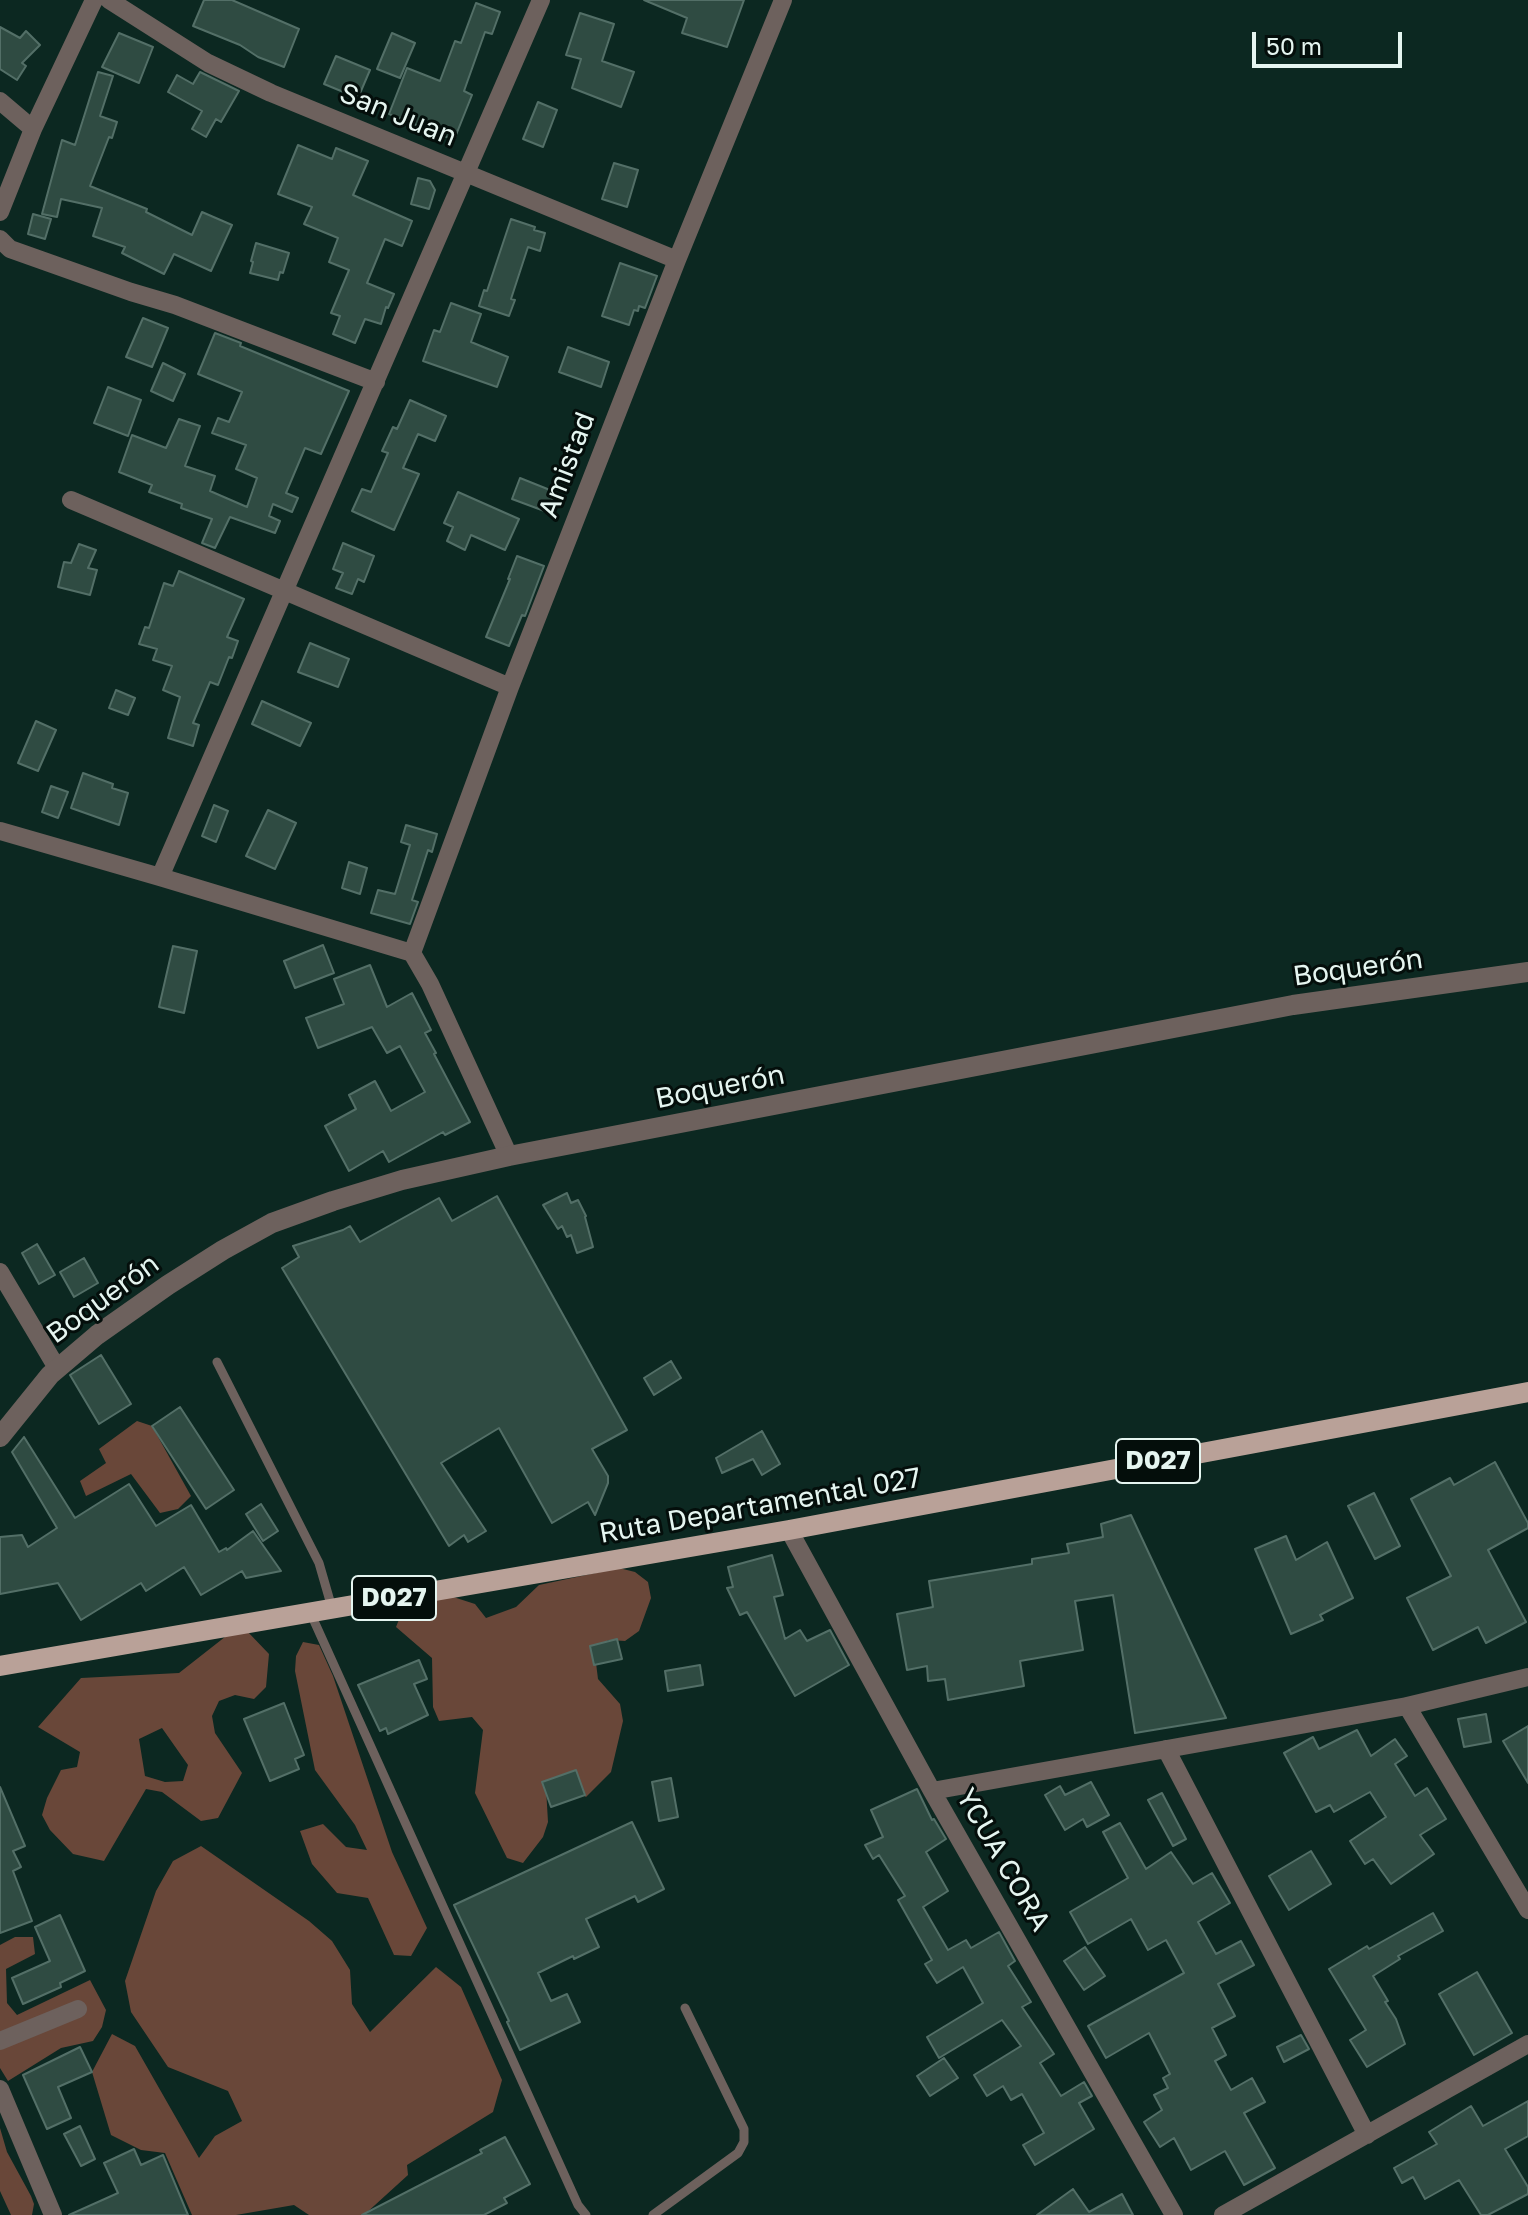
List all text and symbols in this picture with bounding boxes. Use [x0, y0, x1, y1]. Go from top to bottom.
scale bar [1256, 16, 1406, 66]
text: 50 m [1266, 31, 1322, 60]
street label: San Juan [334, 76, 462, 154]
street label: Amistad [532, 408, 602, 522]
street label: Boquerón [1291, 942, 1425, 994]
street label: Boquerón [653, 1058, 787, 1116]
street label: Boquerón [40, 1247, 166, 1351]
road number: D027 [1116, 1439, 1200, 1483]
street label: Ruta Departamental 027 [596, 1461, 924, 1551]
road number: D027 [352, 1576, 436, 1620]
street label: YCUA CORA [949, 1783, 1057, 1937]

